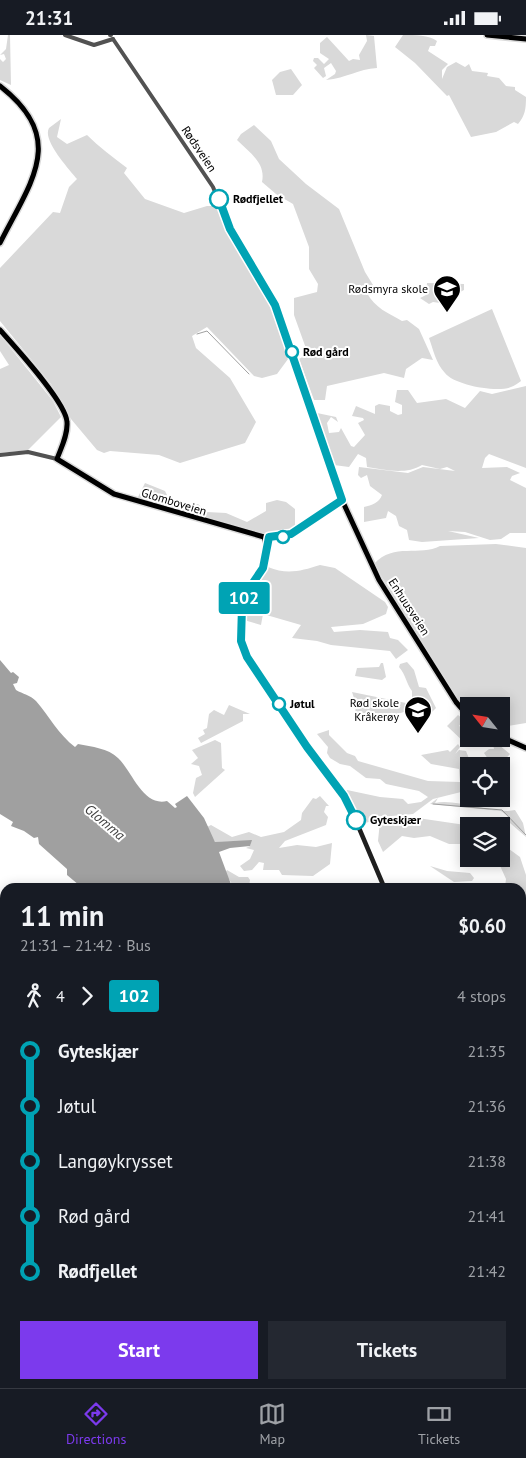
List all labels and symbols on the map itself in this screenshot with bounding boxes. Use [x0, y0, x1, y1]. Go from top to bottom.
street label: Rødsveien [179, 123, 220, 175]
marker: Rødfjellet [209, 189, 229, 209]
place label: Rødfjellet [233, 191, 284, 206]
school or university icon: Rødsmyra skole [432, 274, 462, 313]
place label: Rødsmyra skole [348, 281, 428, 296]
place label: Rød gård [303, 344, 349, 359]
marker: Rød gård [285, 345, 299, 359]
street label: Glomboveien [140, 484, 209, 519]
unlabelled marker [276, 530, 290, 544]
street label: Enhuusveien [385, 575, 433, 638]
line badge: 102 [215, 582, 273, 614]
place label: Rød skole Kråkerøy [350, 695, 399, 724]
school or university icon: Rød skole Kråkerøy [403, 695, 433, 734]
place label: Jøtul [289, 696, 315, 711]
marker: Jøtul [272, 697, 286, 711]
north arrow [460, 697, 510, 747]
water label: Glomma [81, 800, 129, 844]
marker: Gyteskjær [346, 810, 366, 830]
place label: Gyteskjær [370, 812, 422, 827]

